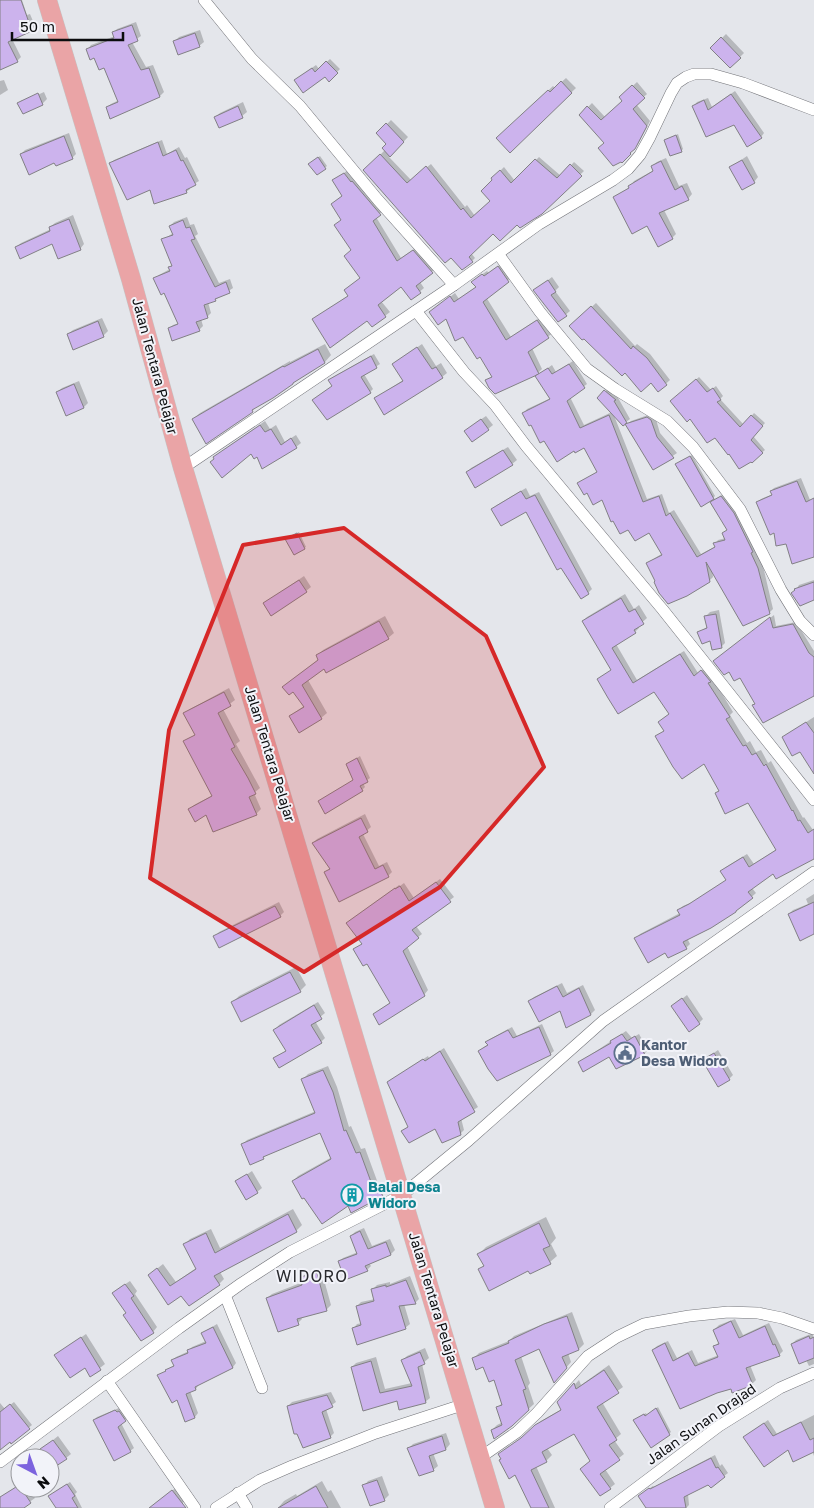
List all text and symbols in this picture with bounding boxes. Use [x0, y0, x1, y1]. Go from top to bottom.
scale bar [12, 10, 124, 42]
text: 50 m [20, 17, 55, 35]
street label: Jalan Tentara Pelajar [129, 296, 182, 437]
street label: Jalan Tentara Pelajar [242, 684, 299, 824]
place label: Kantor Desa Widoro [641, 1036, 727, 1069]
public building icon: Kantor Desa Widoro [613, 1041, 637, 1065]
place label: Balai Desa Widoro [368, 1178, 440, 1211]
building icon: Balai Desa Widoro [340, 1183, 364, 1207]
street label: Jalan Tentara Pelajar [406, 1230, 463, 1370]
district label: WIDORO [276, 1266, 348, 1286]
street label: Jalan Sunan Drajad [643, 1379, 759, 1468]
north arrow [10, 1448, 60, 1498]
text: N [34, 1473, 53, 1493]

